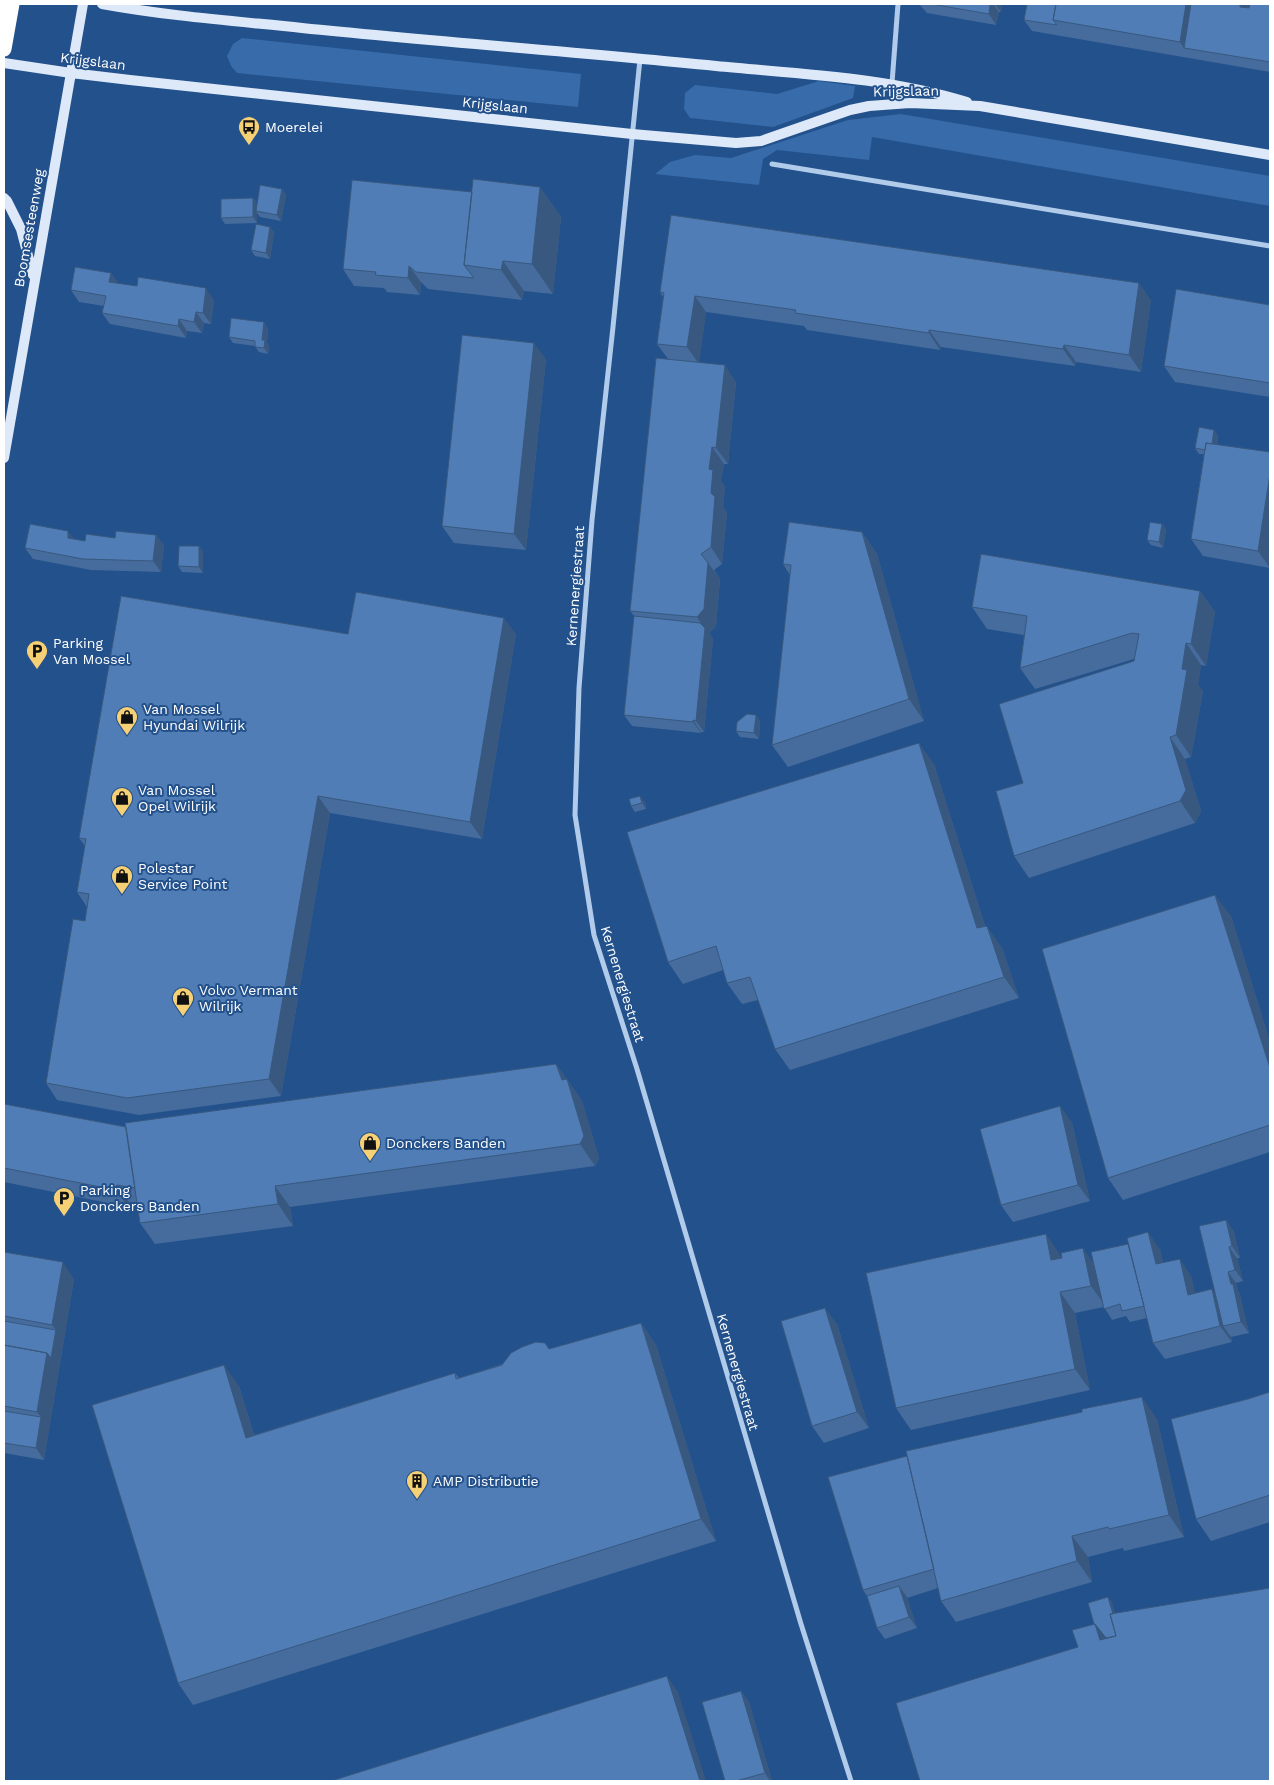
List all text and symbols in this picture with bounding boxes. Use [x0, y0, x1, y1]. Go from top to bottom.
street label: Krijgslaan [59, 49, 127, 73]
street label: Krijgslaan [873, 82, 939, 100]
street label: Krijgslaan [461, 94, 529, 116]
bus stop icon: Moerelei [237, 115, 261, 146]
place label: Moerelei [265, 119, 323, 135]
street label: Boomsesteenweg [11, 167, 47, 288]
street label: Kernenergiestraat [563, 525, 587, 647]
place label: Parking Van Mossel [53, 635, 131, 667]
parking icon: Parking Van Mossel [25, 639, 49, 670]
place label: Van Mossel Hyundai Wilrijk [143, 701, 245, 733]
shop icon: Van Mossel Hyundai Wilrijk [115, 705, 139, 736]
place label: Van Mossel Opel Wilrijk [138, 782, 216, 814]
shop icon: Van Mossel Opel Wilrijk [110, 786, 134, 817]
place label: Polestar Service Point [138, 860, 228, 892]
shop icon: Polestar Service Point [110, 864, 134, 895]
street label: Kernenergiestraat [598, 924, 648, 1044]
place label: Volvo Vermant Wilrijk [199, 982, 298, 1014]
shop icon: Volvo Vermant Wilrijk [171, 986, 195, 1017]
shop icon: Donckers Banden [358, 1131, 382, 1162]
place label: Donckers Banden [386, 1135, 506, 1151]
place label: Parking Donckers Banden [80, 1182, 200, 1214]
parking icon: Parking Donckers Banden [52, 1186, 76, 1217]
street label: Kernenergiestraat [714, 1312, 762, 1432]
building icon: AMP Distributie [405, 1469, 429, 1500]
place label: AMP Distributie [433, 1473, 539, 1489]

